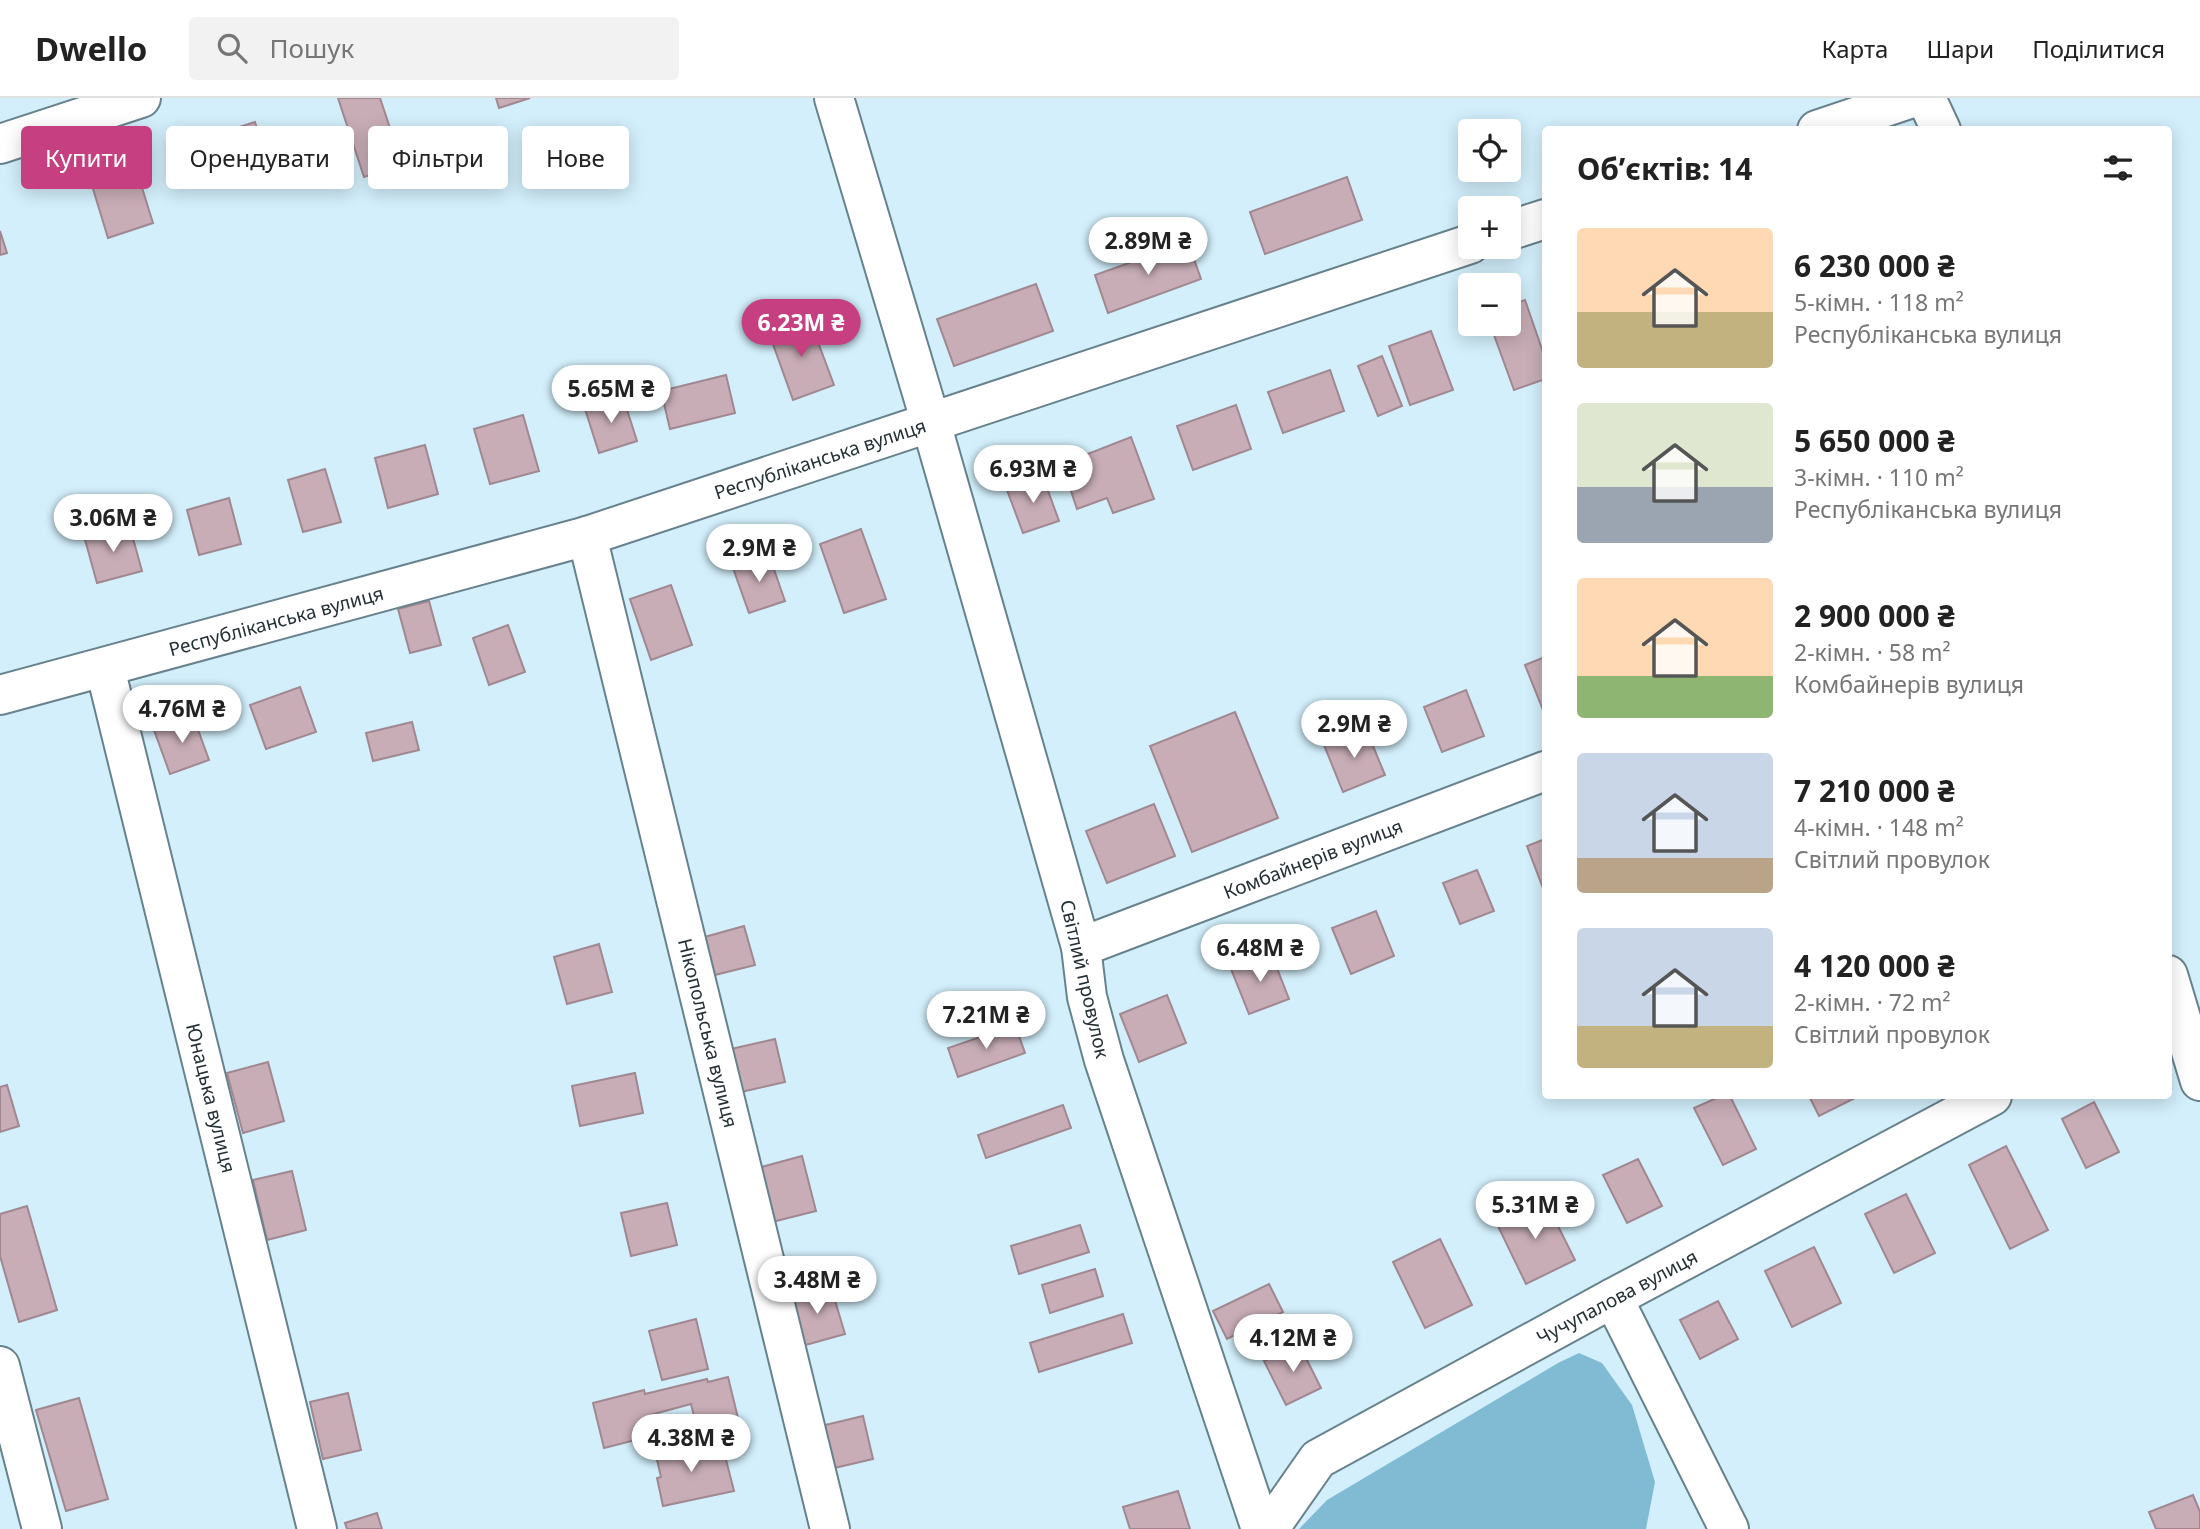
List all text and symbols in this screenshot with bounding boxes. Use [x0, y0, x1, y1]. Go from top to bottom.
search box [189, 17, 679, 80]
text: Dwello [35, 26, 147, 71]
icon: search [213, 29, 251, 67]
text: Пошук [269, 30, 354, 66]
text: Карта [1821, 32, 1888, 65]
text: Шари [1926, 32, 1994, 65]
text: Поділитися [2032, 32, 2165, 65]
map controls [1458, 119, 1521, 336]
button: locate [1458, 119, 1521, 182]
chip: Купити [21, 126, 152, 189]
chip: Орендувати [166, 126, 354, 189]
chip: Фільтри [368, 126, 508, 189]
chip: Нове [522, 126, 629, 189]
text: Об’єктів: 14 [1577, 148, 1752, 189]
icon: filters [2099, 149, 2137, 187]
button: + [1458, 196, 1521, 259]
pin: 2.89M ₴ [1083, 218, 1213, 277]
text: 2.89M ₴ [1105, 224, 1191, 256]
text: 6 230 000 ₴ [1794, 245, 1955, 286]
icon: home [1633, 256, 1717, 340]
button: − [1458, 273, 1521, 336]
text: 5-кімн. · 118 m² [1794, 286, 1964, 318]
pin: 6.23M ₴ [736, 300, 866, 359]
text: 6.23M ₴ [758, 306, 844, 338]
text: Республіканська вулиця [1794, 318, 2062, 350]
pin: 5.65M ₴ [546, 366, 676, 425]
text: 5.65M ₴ [568, 372, 654, 404]
street label: Республіканська вулиця [711, 412, 929, 506]
text: 5 650 000 ₴ [1794, 420, 1955, 461]
icon: home [1633, 431, 1717, 515]
pin: 6.93M ₴ [968, 446, 1098, 505]
text: 6.93M ₴ [990, 452, 1076, 484]
text: 3-кімн. · 110 m² [1794, 461, 1964, 493]
text: Республіканська вулиця [1794, 493, 2062, 525]
pin: 3.06M ₴ [48, 494, 178, 554]
text: 3.06M ₴ [70, 501, 156, 533]
pin: 2.9M ₴ [702, 524, 816, 584]
text: 2.9M ₴ [722, 531, 796, 563]
street label: Республіканська вулиця [166, 580, 386, 662]
text: 2 900 000 ₴ [1794, 595, 1955, 636]
icon: home [1633, 606, 1717, 690]
text: 2-кімн. · 58 m² [1794, 636, 1951, 668]
text: Комбайнерів вулиця [1794, 668, 2024, 700]
pin: 4.76M ₴ [117, 686, 247, 745]
text: 4.76M ₴ [139, 692, 225, 724]
pin: 2.9M ₴ [1297, 700, 1411, 760]
text: 2.9M ₴ [1317, 707, 1391, 739]
text: 7 210 000 ₴ [1794, 770, 1955, 811]
icon: home [1633, 781, 1717, 865]
text: 4-кімн. · 148 m² [1794, 811, 1964, 843]
street label: Комбайнерів вулиця [1220, 813, 1406, 905]
text: Світлий провулок [1794, 843, 1990, 875]
street label: Світлий провулок [1054, 897, 1116, 1061]
pin: 6.48M ₴ [1195, 924, 1325, 984]
text: 6.48M ₴ [1217, 931, 1303, 963]
street label: Нікопольська вулиця [672, 936, 744, 1130]
text: 4 120 000 ₴ [1794, 945, 1955, 986]
icon: home [1633, 956, 1717, 1040]
text: 2-кімн. · 72 m² [1794, 986, 1951, 1018]
pin: 7.21M ₴ [921, 992, 1051, 1051]
text: 7.21M ₴ [943, 998, 1029, 1030]
text: Світлий провулок [1794, 1018, 1990, 1050]
street label: Юнацька вулиця [180, 1021, 242, 1175]
pin: 5.31M ₴ [1470, 1182, 1600, 1241]
text: 5.31M ₴ [1492, 1188, 1578, 1220]
street label: Чучупалова вулиця [1532, 1244, 1702, 1350]
pin: 3.48M ₴ [752, 1256, 882, 1316]
text: 3.48M ₴ [774, 1263, 860, 1295]
pin: 4.12M ₴ [1228, 1314, 1358, 1374]
text: 4.12M ₴ [1250, 1321, 1336, 1353]
pin: 4.38M ₴ [626, 1414, 756, 1474]
text: 4.38M ₴ [648, 1421, 734, 1453]

